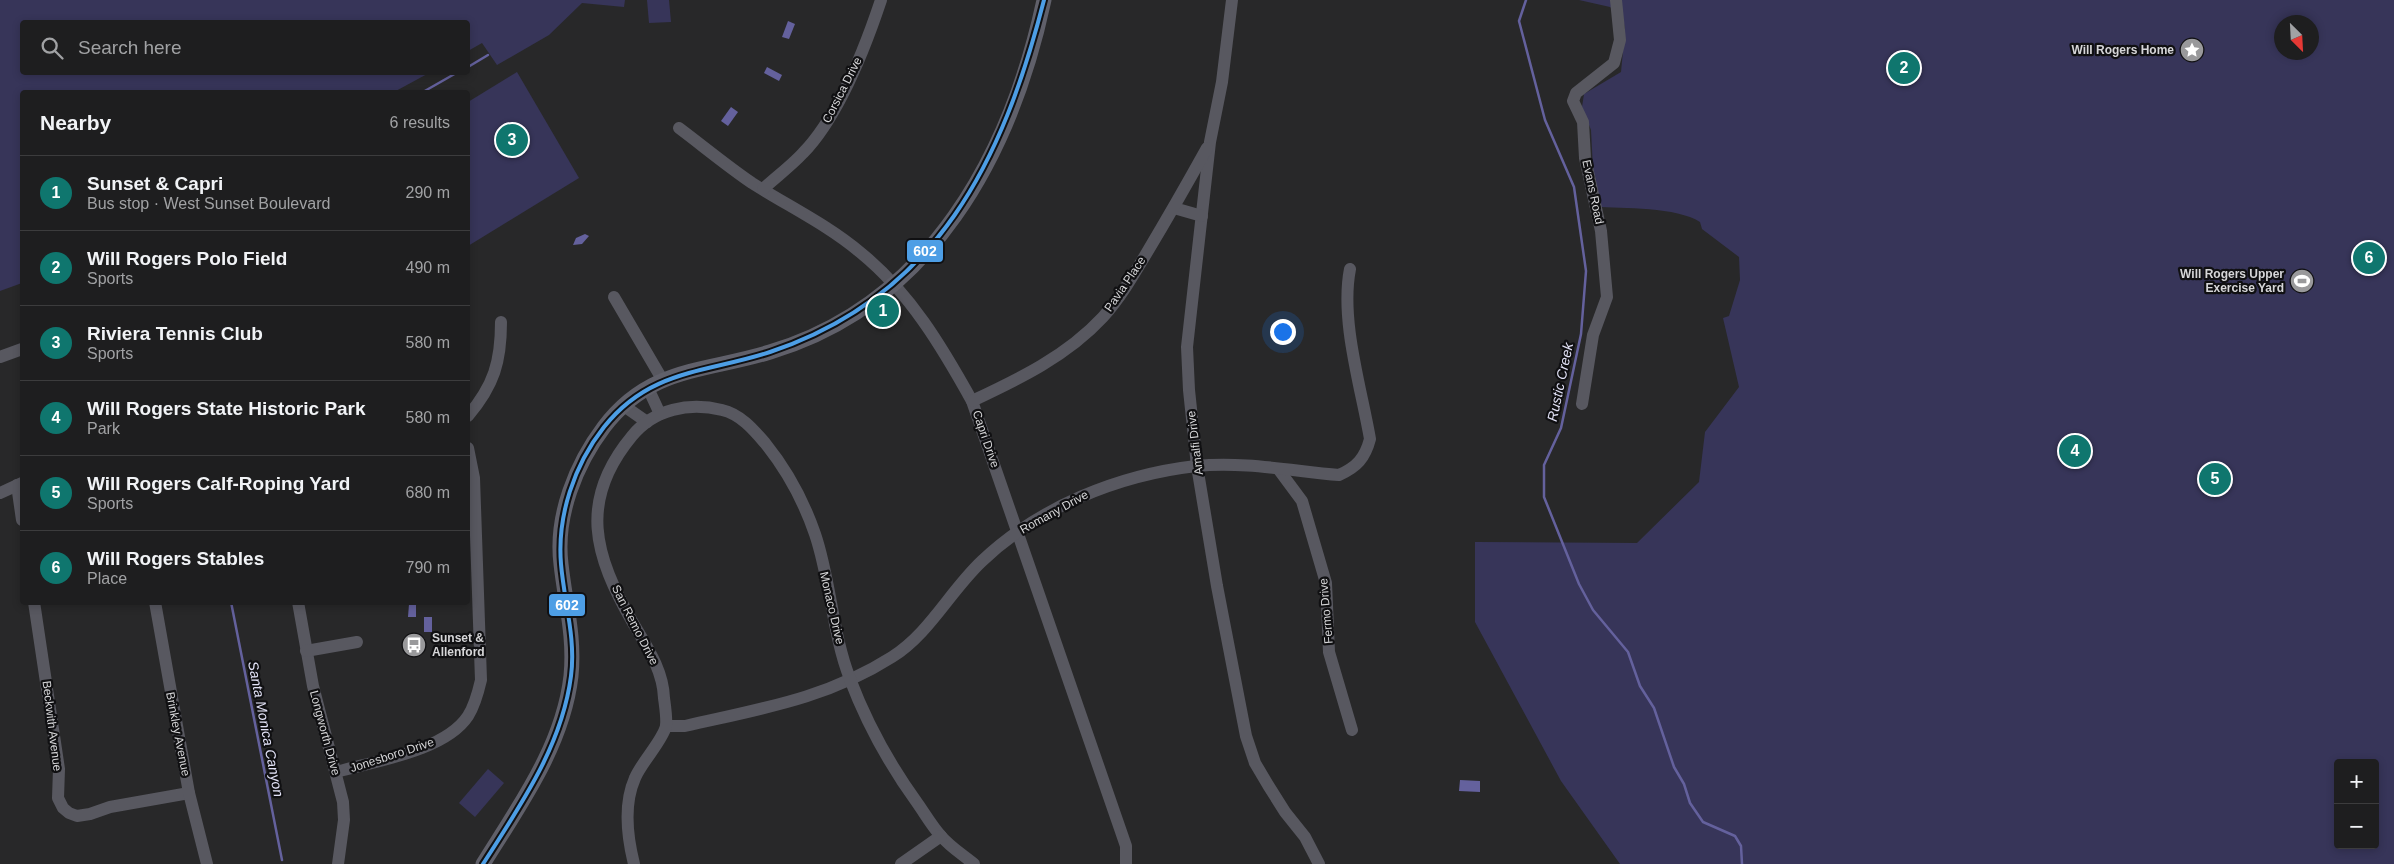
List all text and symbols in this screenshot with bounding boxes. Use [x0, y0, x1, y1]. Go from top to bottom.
north arrow [2274, 15, 2319, 60]
search box [20, 20, 470, 75]
icon: search [38, 34, 66, 62]
text: Search here [78, 37, 182, 58]
place icon: Will Rogers Home [2179, 37, 2205, 63]
place label: Will Rogers Home [2071, 43, 2174, 57]
pin: 2 [1888, 49, 1920, 87]
street label: Corsica Drive [819, 54, 865, 125]
text: Nearby [40, 111, 111, 134]
text: 6 results [390, 114, 450, 131]
pin: 3 [496, 121, 528, 159]
street label: Evans Road [1579, 159, 1607, 225]
text: Sunset & Capri [87, 173, 223, 194]
text: 1 [52, 184, 60, 201]
text: 290 m [406, 184, 450, 201]
text: Bus stop · West Sunset Boulevard [87, 195, 330, 212]
line badge: 602 [906, 239, 944, 263]
pin: 6 [2353, 239, 2385, 277]
text: 602 [913, 243, 937, 259]
text: Will Rogers Polo Field [87, 248, 287, 269]
street label: Pavia Place [1101, 254, 1149, 314]
text: 2 [52, 259, 60, 276]
text: 490 m [406, 259, 450, 276]
place label: Will Rogers Upper Exercise Yard [2180, 267, 2284, 295]
sports icon: Will Rogers Upper Exercise Yard [2289, 268, 2315, 294]
text: Sports [87, 270, 133, 287]
pin: 1 [867, 292, 899, 330]
your location [1270, 319, 1296, 345]
text: Riviera Tennis Club [87, 323, 263, 344]
text: 3 [52, 334, 60, 351]
text: 580 m [406, 334, 450, 351]
water label: Rustic Creek [1544, 340, 1576, 423]
text: Sports [87, 345, 133, 362]
text: Will Rogers State Historic Park [87, 398, 366, 419]
street label: Capri Drive [970, 408, 1002, 470]
text: 4 [52, 409, 60, 426]
text: 580 m [406, 409, 450, 426]
street label: Amalfi Drive [1184, 410, 1206, 476]
text: Park [87, 420, 120, 437]
pin: 4 [2059, 432, 2091, 470]
pin: 5 [2199, 460, 2231, 498]
text: Will Rogers Calf-Roping Yard [87, 473, 350, 494]
text: 5 [52, 484, 60, 501]
text: 680 m [406, 484, 450, 501]
street label: Romany Drive [1017, 487, 1091, 537]
text: Sports [87, 495, 133, 512]
text: Will Rogers Stables [87, 548, 264, 569]
text: 6 [52, 559, 60, 576]
text: 790 m [406, 559, 450, 576]
text: Place [87, 570, 127, 587]
street label: Monaco Drive [817, 570, 847, 646]
street label: Fermo Drive [1316, 577, 1336, 644]
street label: San Remo Drive [609, 583, 661, 668]
line badge: 602 [548, 593, 586, 617]
text: 602 [555, 597, 579, 613]
place label: Sunset & Allenford [432, 631, 485, 659]
bus stop icon: Sunset & Allenford [401, 632, 427, 658]
water label: Santa Monica Canyon [245, 660, 287, 798]
street label: Beckwith Avenue [39, 680, 65, 772]
street label: Longworth Drive [307, 689, 343, 777]
street label: Brinkley Avenue [163, 691, 193, 778]
street label: Jonesboro Drive [348, 735, 436, 775]
map controls [2334, 759, 2379, 849]
button: + [2334, 759, 2379, 804]
button: − [2334, 804, 2379, 849]

